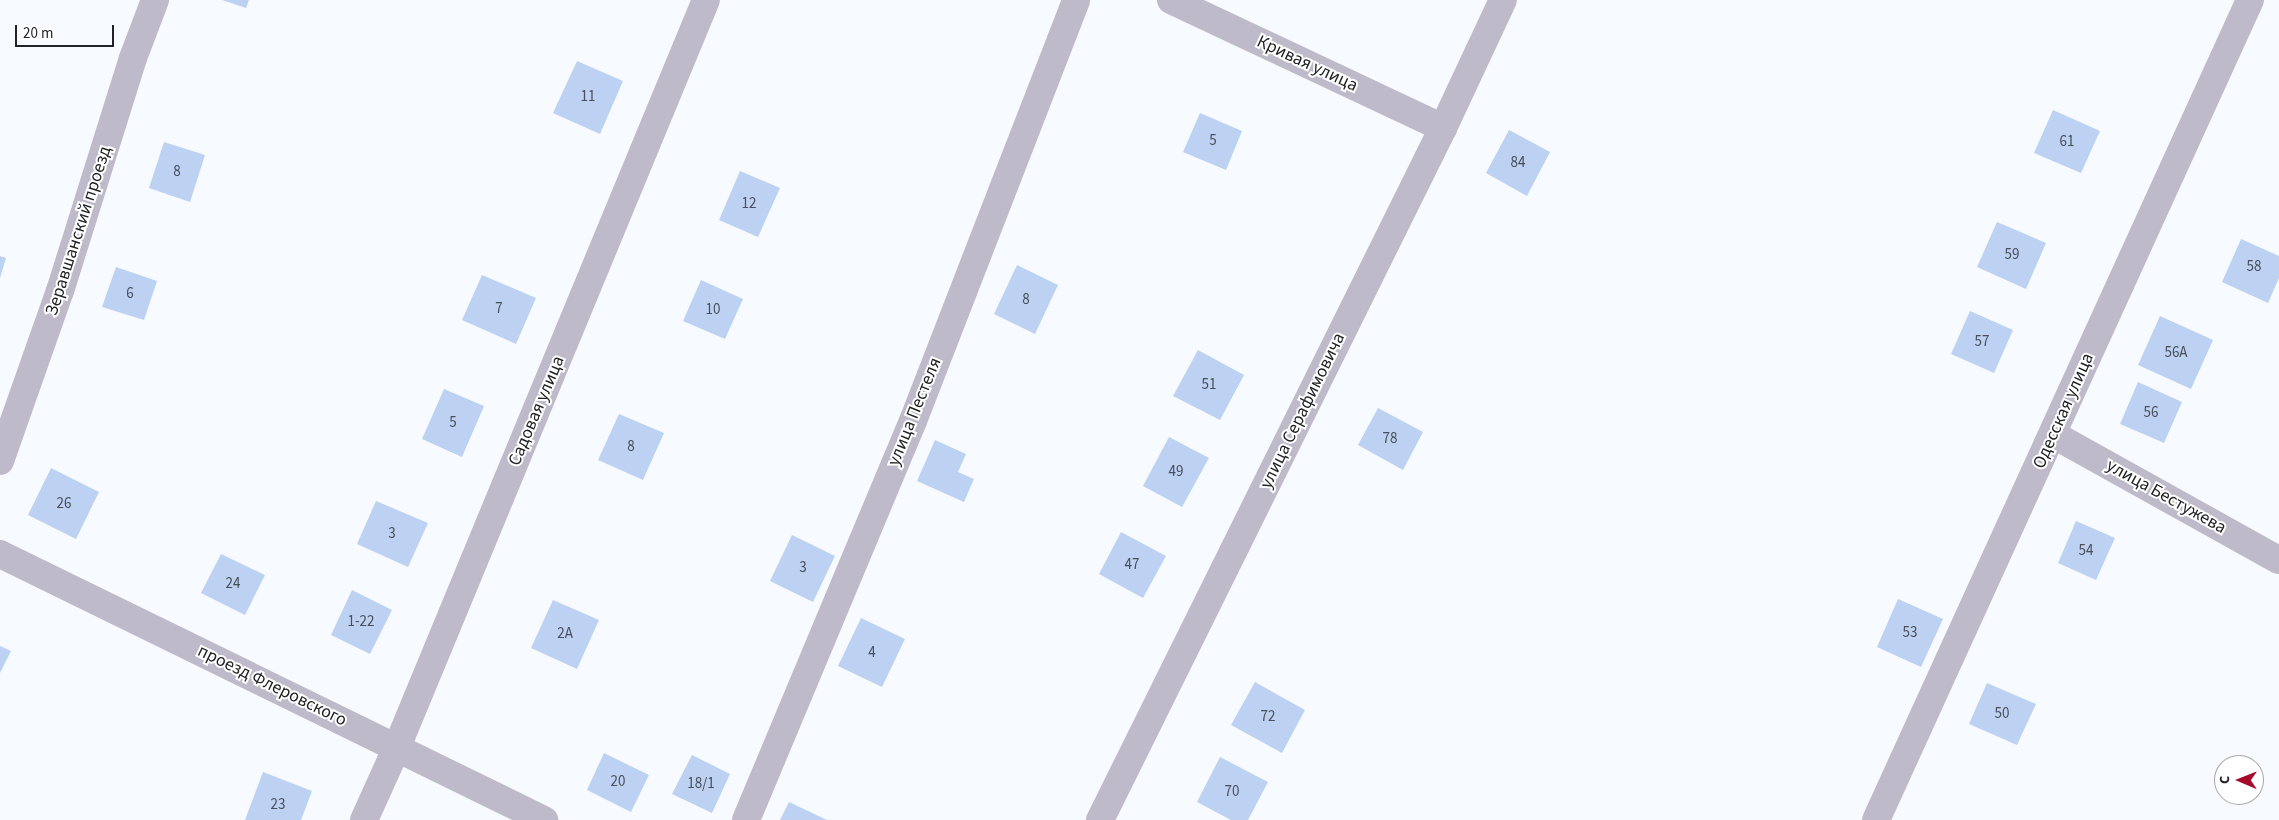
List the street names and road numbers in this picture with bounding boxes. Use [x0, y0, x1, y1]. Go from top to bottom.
street label: Кривая улица [1253, 31, 1361, 97]
street label: Зеравшанский проезд [41, 144, 117, 318]
street label: улица Серафимовича [1256, 329, 1350, 493]
street label: Одесская улица [2029, 350, 2099, 472]
street label: Садовая улица [504, 353, 570, 469]
street label: улица Пестеля [883, 355, 947, 469]
street label: улица Бестужева [2102, 455, 2230, 539]
street label: проезд Флеровского [194, 641, 350, 731]

